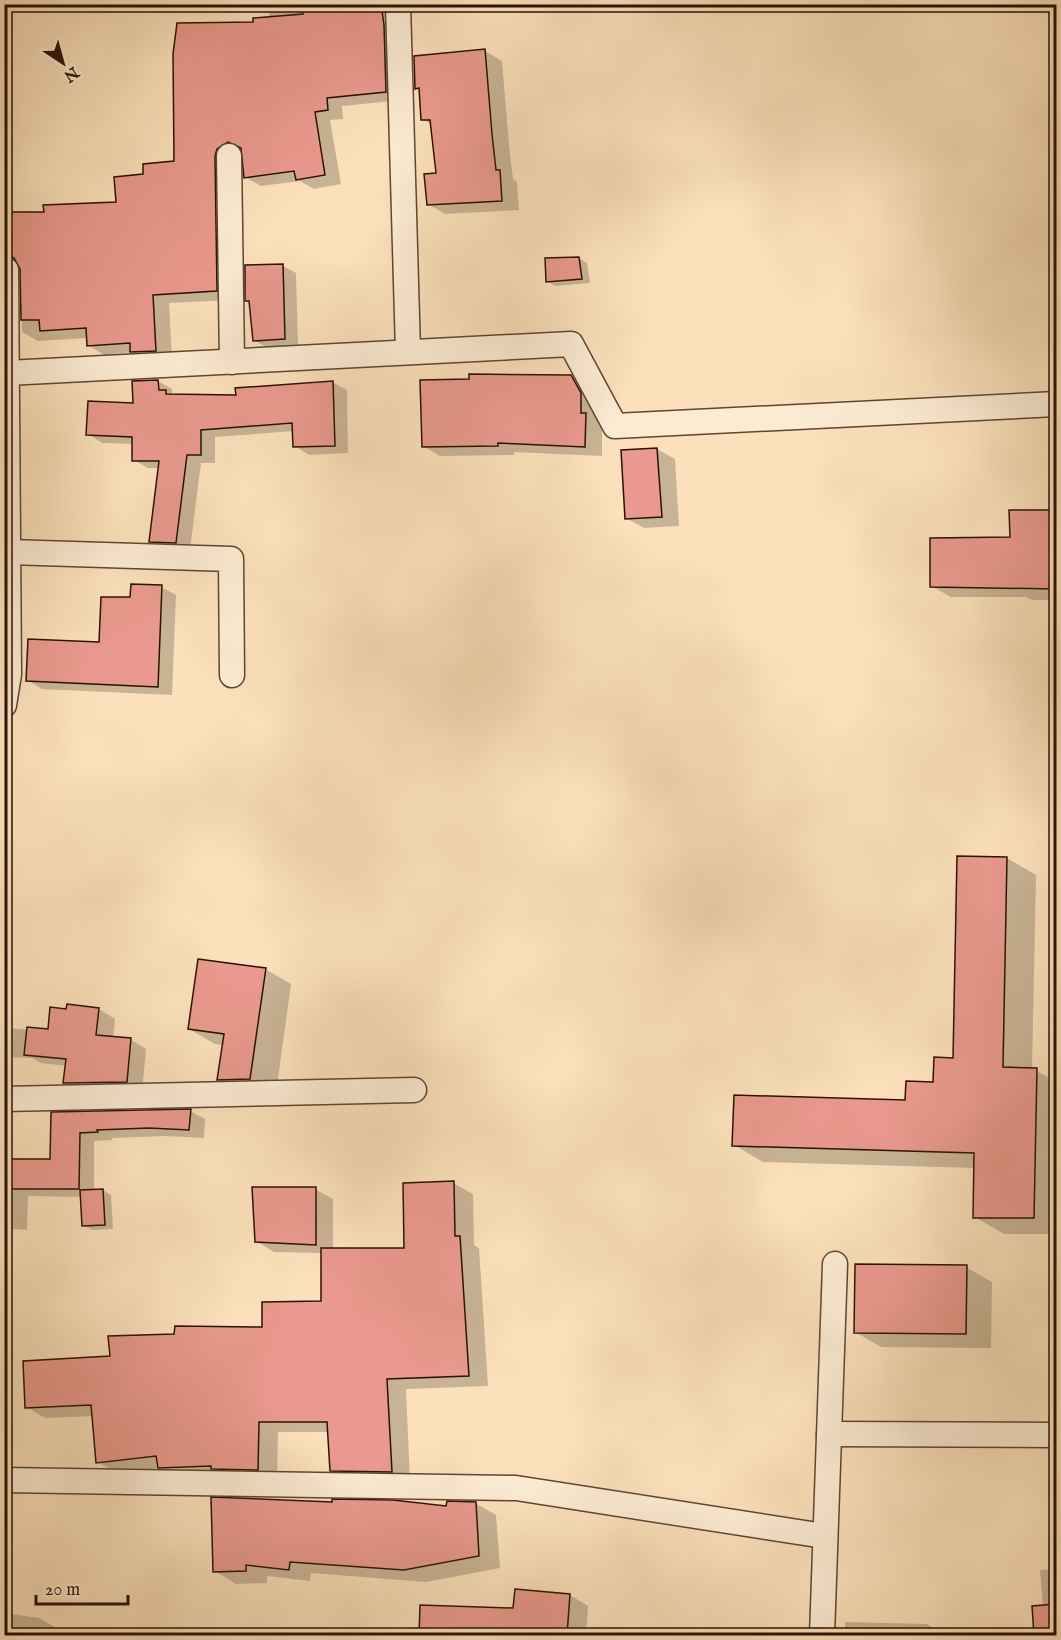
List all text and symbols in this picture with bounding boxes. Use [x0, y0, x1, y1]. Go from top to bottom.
north arrow [33, 33, 93, 93]
text: N [59, 61, 83, 86]
scale bar [36, 1568, 128, 1606]
text: 20 m [45, 1579, 80, 1602]

